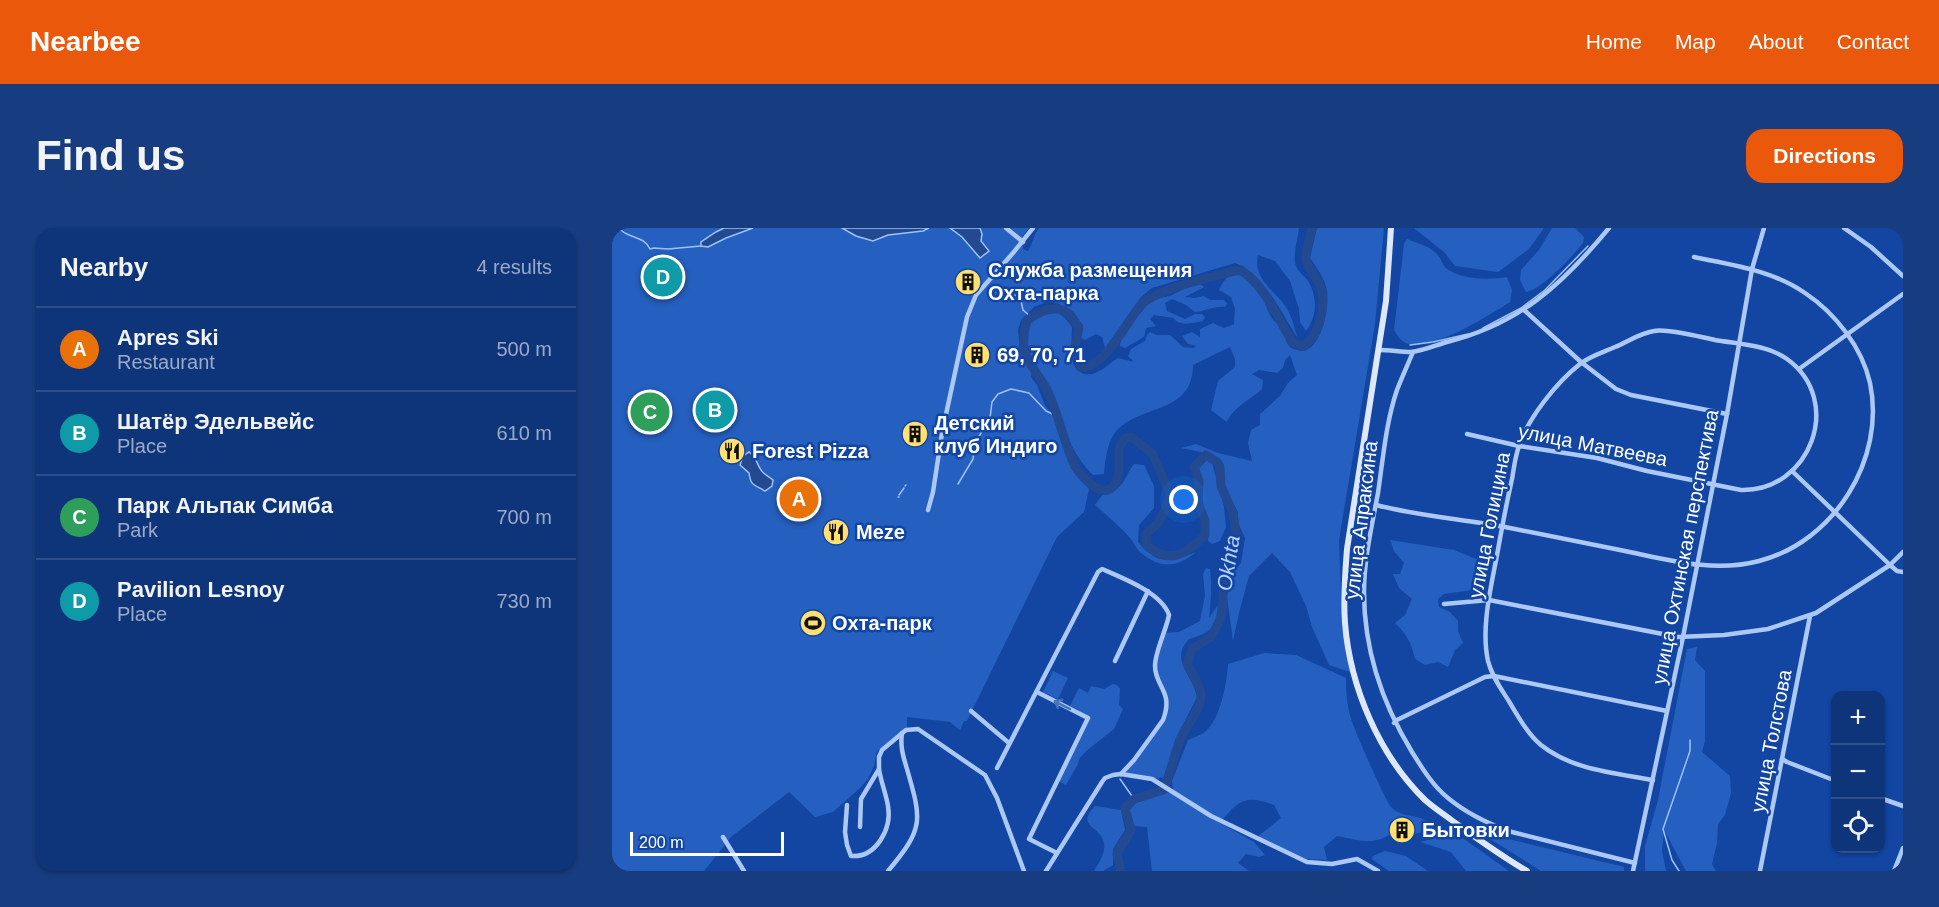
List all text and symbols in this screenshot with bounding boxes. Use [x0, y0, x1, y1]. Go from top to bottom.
text: Nearbee [30, 26, 141, 57]
text: Home [1586, 30, 1642, 53]
text: Map [1675, 30, 1716, 53]
text: About [1749, 30, 1804, 53]
text: Contact [1837, 30, 1909, 53]
button: Directions [1746, 129, 1903, 183]
text: Find us [36, 132, 185, 179]
text: Nearby [60, 252, 148, 282]
pin: D [644, 254, 682, 300]
text: 4 results [476, 256, 552, 278]
place label: Служба размещения Охта-парка [988, 259, 1192, 304]
building icon: Служба размещения Охта-парка [953, 267, 983, 297]
text: Apres Ski [117, 325, 219, 350]
text: A [72, 338, 87, 360]
text: 500 m [496, 338, 552, 360]
building icon: 69, 70, 71 [962, 340, 992, 370]
place label: 69, 70, 71 [997, 344, 1086, 366]
text: Restaurant [117, 351, 215, 373]
pin: B [696, 388, 734, 432]
pin: C [630, 390, 669, 435]
street label: улица Охтинская перспектива [1648, 407, 1723, 686]
text: Шатёр Эдельвейс [117, 409, 314, 434]
place label: Детский клуб Индиго [934, 412, 1057, 457]
building icon: Детский клуб Индиго [900, 419, 930, 449]
street label: улица Матвеева [1517, 420, 1670, 470]
text: B [72, 422, 87, 444]
text: 610 m [496, 422, 552, 444]
text: Place [117, 435, 167, 457]
restaurant icon: Forest Pizza [717, 436, 747, 466]
street label: улица Апраксина [1340, 439, 1382, 600]
place label: Forest Pizza [752, 440, 870, 462]
street label: улица Голицина [1464, 449, 1514, 600]
pin: A [780, 476, 819, 522]
your location [1169, 485, 1198, 514]
text: Парк Альпак Симба [117, 493, 333, 518]
text: C [72, 506, 87, 528]
text: 700 m [496, 506, 552, 528]
restaurant icon: Meze [821, 517, 851, 547]
text: Park [117, 519, 158, 541]
place label: Meze [856, 521, 905, 543]
water label: Okhta [1212, 534, 1244, 592]
text: Pavilion Lesnoy [117, 577, 285, 602]
text: D [72, 590, 87, 612]
text: 730 m [496, 590, 552, 612]
text: Place [117, 603, 167, 625]
sports icon: Охта-парк [798, 608, 828, 638]
place label: Охта-парк [832, 612, 933, 634]
street label: улица Толстова [1746, 667, 1796, 814]
map controls [1831, 691, 1885, 853]
button: + [1831, 691, 1885, 745]
one-way arrow [1054, 699, 1072, 710]
button: − [1831, 745, 1885, 799]
button: locate [1831, 799, 1885, 853]
building icon: Бытовки [1387, 815, 1417, 845]
place label: Бытовки [1422, 819, 1510, 841]
scale bar [630, 829, 784, 856]
text: 200 m [639, 834, 683, 851]

